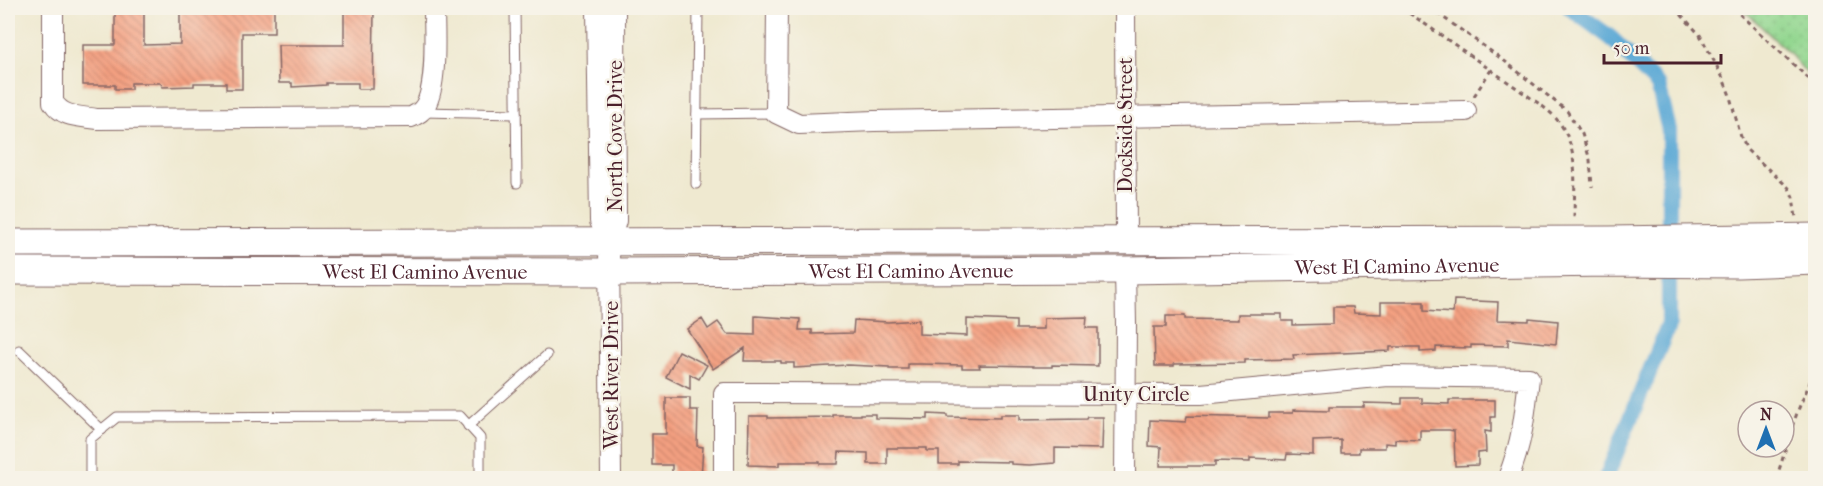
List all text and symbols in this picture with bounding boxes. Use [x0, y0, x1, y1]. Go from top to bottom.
scale bar [1604, 27, 1721, 65]
text: 50 m [1613, 38, 1650, 59]
street label: Dockside Street [1114, 57, 1137, 193]
street label: North Cove Drive [604, 60, 627, 212]
street label: West El Camino Avenue [1293, 253, 1500, 279]
street label: West El Camino Avenue [807, 259, 1014, 283]
street label: West El Camino Avenue [322, 260, 528, 283]
street label: West River Drive [600, 301, 623, 450]
street label: Unity Circle [1083, 383, 1189, 406]
north arrow [1736, 399, 1796, 459]
text: N [1760, 405, 1773, 424]

